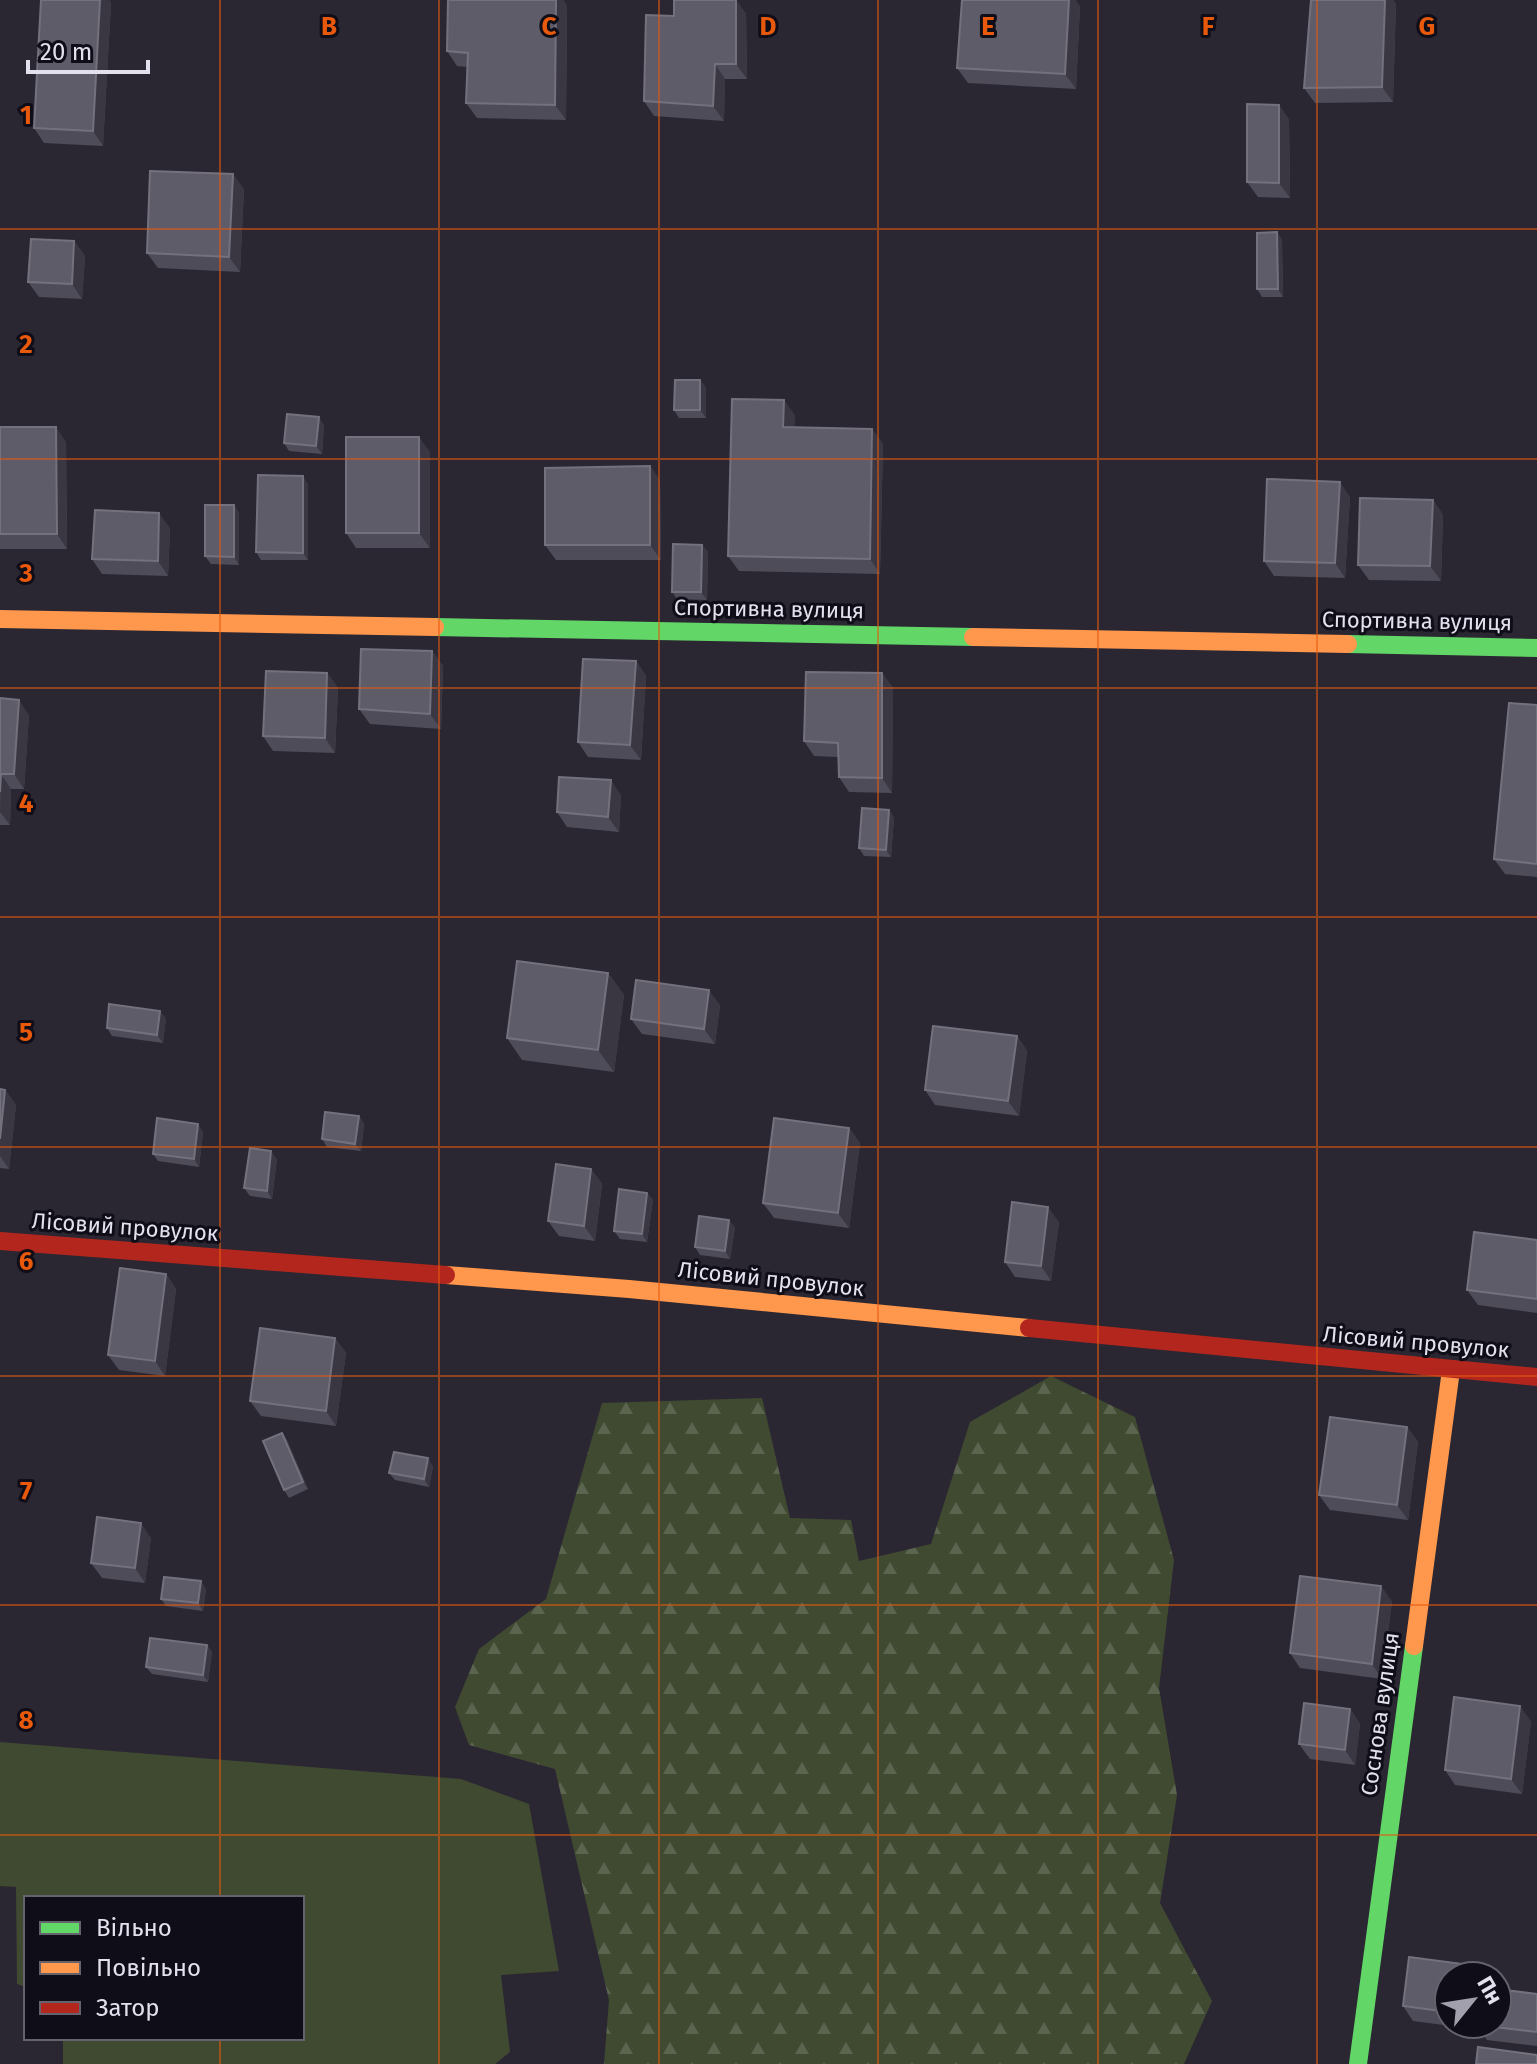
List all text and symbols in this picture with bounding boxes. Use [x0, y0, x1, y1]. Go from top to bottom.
text: B [321, 11, 337, 42]
text: C [542, 11, 557, 42]
text: D [760, 11, 777, 42]
text: E [981, 11, 995, 42]
text: F [1202, 11, 1215, 42]
text: G [1419, 11, 1435, 42]
scale bar [28, 24, 148, 74]
text: 20 m [40, 38, 92, 66]
text: 1 [20, 100, 32, 131]
text: 2 [19, 329, 33, 360]
text: 3 [18, 558, 33, 589]
street label: Спортивна вулиця [674, 594, 864, 624]
street label: Спортивна вулиця [1322, 606, 1512, 636]
text: 4 [19, 788, 34, 819]
text: 5 [19, 1017, 33, 1048]
street label: Лісовий провулок [31, 1207, 220, 1247]
text: 6 [19, 1246, 34, 1277]
street label: Лісовий провулок [677, 1256, 866, 1302]
street label: Лісовий провулок [1322, 1320, 1511, 1364]
text: 7 [20, 1476, 32, 1507]
street label: Соснова вулиця [1355, 1631, 1405, 1797]
text: 8 [18, 1705, 34, 1736]
legend [24, 1896, 304, 2040]
text: Вільно [96, 1914, 172, 1942]
text: Повільно [96, 1954, 201, 1982]
north arrow [1433, 1960, 1513, 2040]
text: Пн [1471, 1972, 1508, 2009]
text: Затор [96, 1994, 160, 2022]

